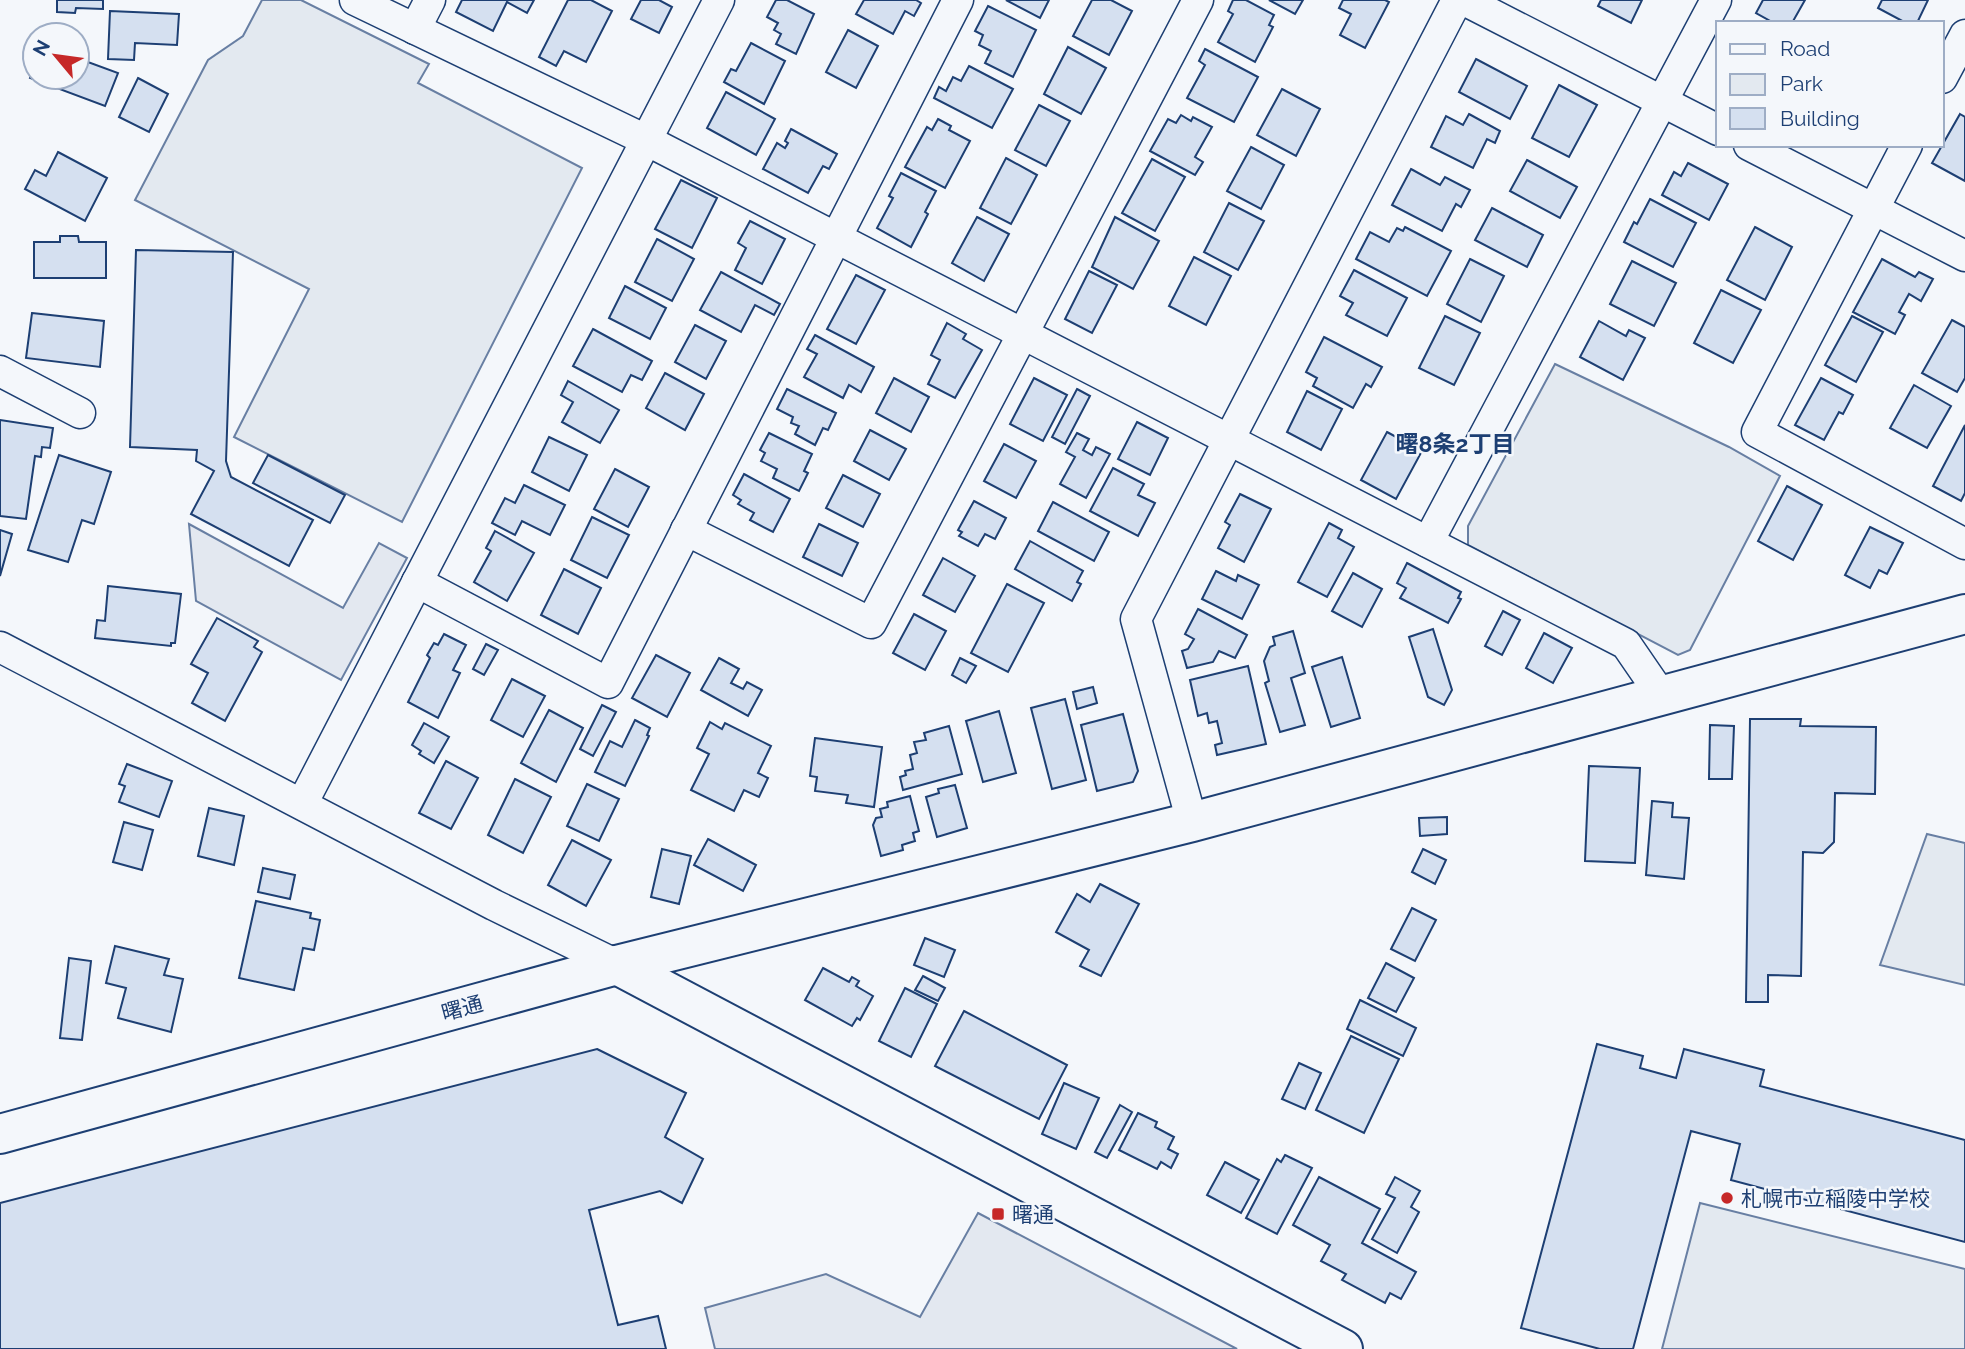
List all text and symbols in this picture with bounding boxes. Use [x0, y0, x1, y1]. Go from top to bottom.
north arrow [21, 21, 91, 91]
legend [1716, 21, 1944, 147]
text: N [28, 36, 54, 59]
text: Road [1780, 36, 1830, 61]
text: Park [1780, 71, 1823, 96]
text: Building [1780, 106, 1860, 131]
district label: 曙8条2丁目 [1396, 430, 1514, 457]
street label: 曙通 [438, 990, 486, 1026]
place label: 札幌市立稲陵中学校 [1741, 1186, 1930, 1211]
marker: 札幌市立稲陵中学校 [1719, 1190, 1735, 1206]
place label: 曙通 [1012, 1202, 1054, 1227]
marker: 曙通 [990, 1206, 1006, 1222]

